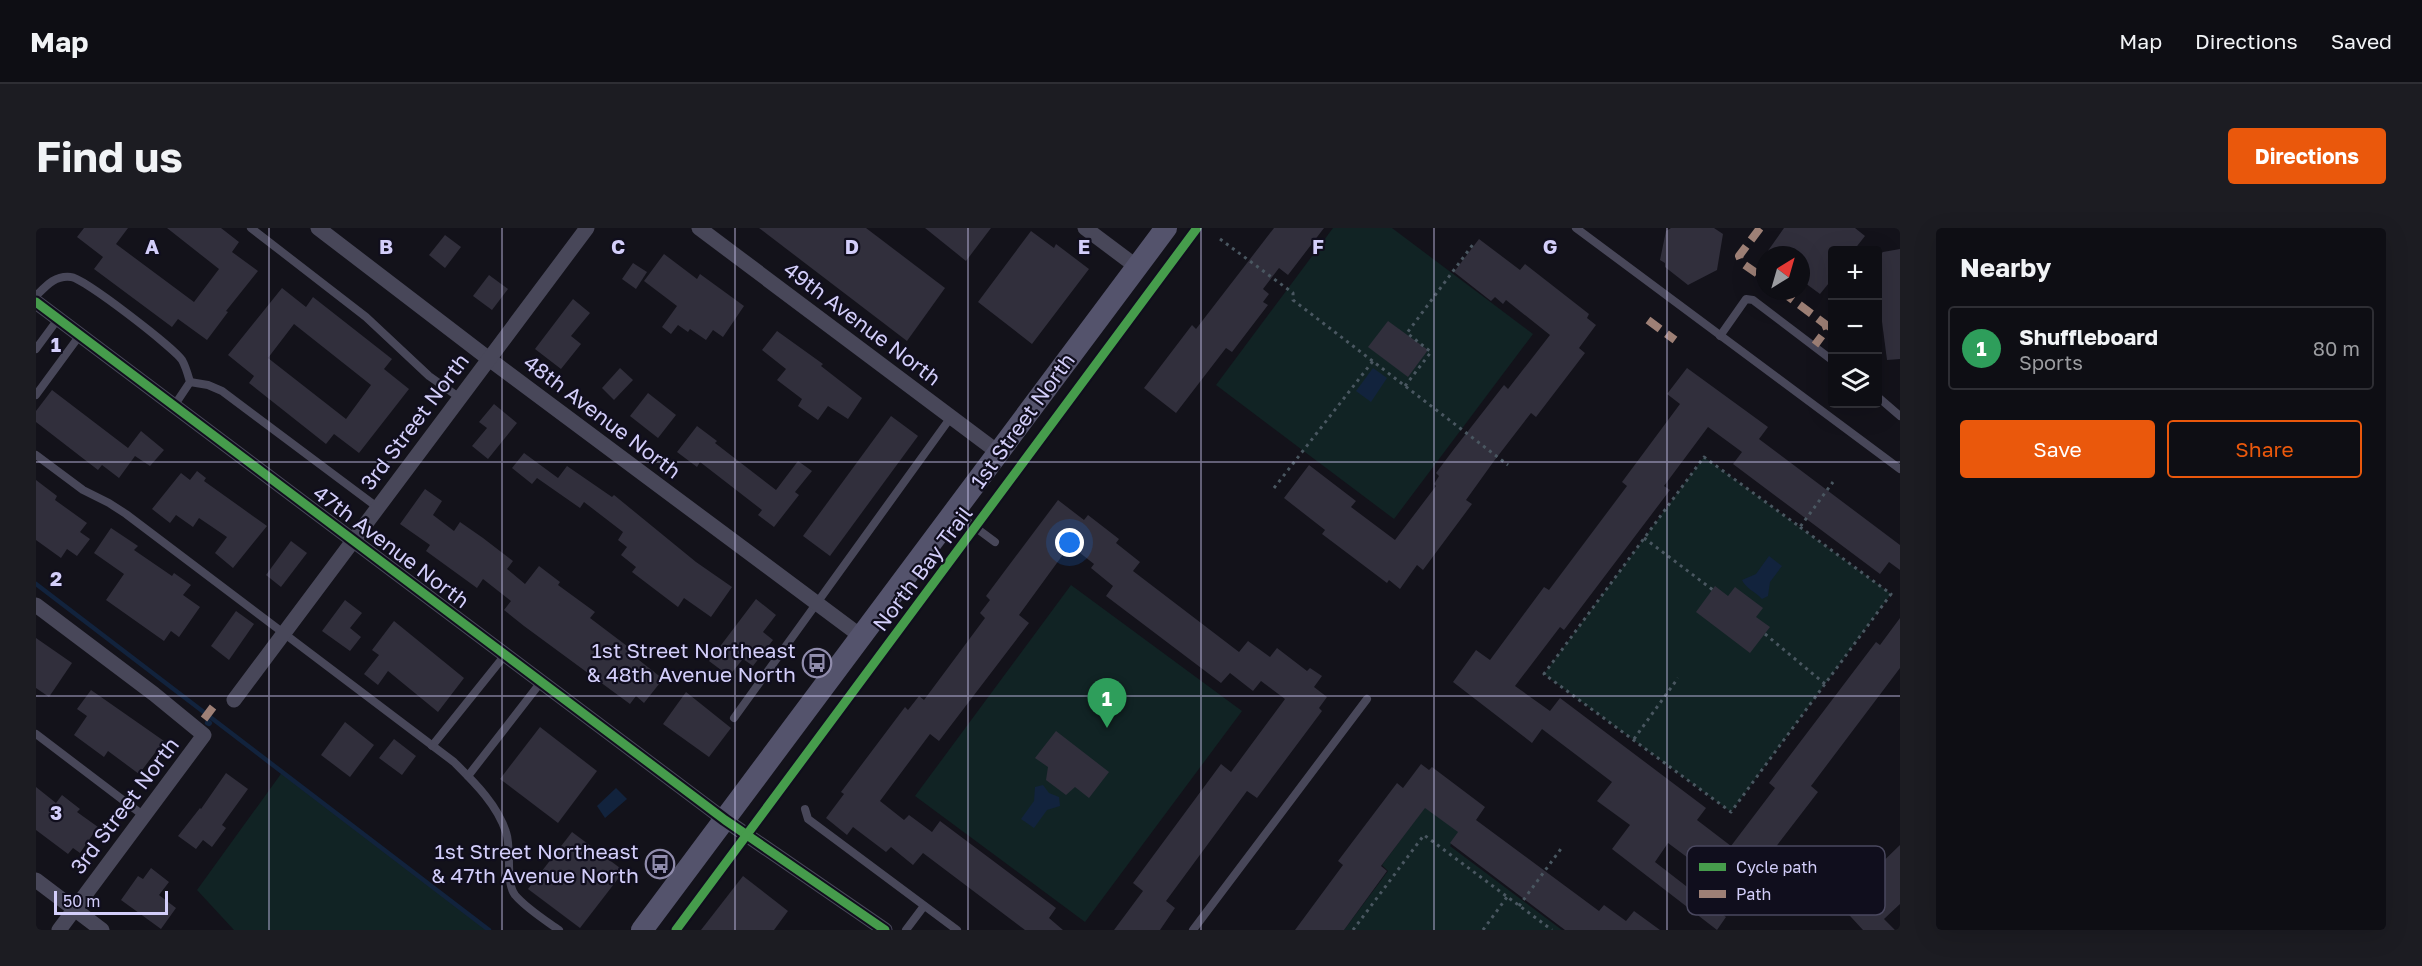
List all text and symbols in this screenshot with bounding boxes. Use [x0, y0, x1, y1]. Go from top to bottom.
text: Map [30, 25, 88, 58]
text: Map [2119, 28, 2162, 54]
text: Directions [2195, 28, 2298, 54]
text: Saved [2331, 28, 2392, 54]
button: Directions [2228, 128, 2386, 184]
text: Find us [36, 131, 183, 181]
text: A [145, 234, 159, 258]
text: B [379, 234, 393, 258]
text: C [611, 234, 625, 258]
text: D [845, 234, 859, 258]
text: E [1078, 234, 1090, 258]
text: F [1312, 234, 1324, 258]
text: G [1543, 234, 1557, 258]
north arrow [1756, 246, 1810, 300]
map controls [1828, 246, 1882, 408]
button: + [1828, 246, 1882, 300]
text: Nearby [1960, 252, 2051, 283]
street label: 49th Avenue North [779, 256, 946, 391]
button: − [1828, 300, 1882, 354]
text: Shuffleboard [2019, 323, 2158, 350]
text: 1 [51, 332, 61, 356]
text: 1 [1976, 336, 1987, 360]
text: 80 m [2313, 336, 2360, 360]
street label: 3rd Street North [354, 348, 474, 495]
street label: 1st Street North [964, 348, 1080, 493]
street label: 48th Avenue North [519, 349, 686, 484]
text: Sports [2019, 350, 2083, 374]
button: layers [1828, 354, 1882, 408]
button: Save [1960, 420, 2155, 478]
button: Share [2167, 420, 2362, 478]
street label: 47th Avenue North [309, 479, 475, 613]
street label: North Bay Trail [867, 501, 978, 636]
your location [1055, 528, 1084, 557]
text: 2 [50, 566, 62, 590]
place label: 1st Street Northeast & 48th Avenue North [587, 637, 796, 687]
bus stop icon: 1st Street Northeast & 48th Avenue North [801, 647, 833, 679]
pin: 1 [1088, 678, 1126, 728]
street label: 3rd Street North [64, 732, 184, 879]
text: 3 [50, 800, 62, 824]
place label: 1st Street Northeast & 47th Avenue North [431, 838, 639, 888]
legend [1687, 846, 1885, 915]
bus stop icon: 1st Street Northeast & 47th Avenue North [644, 848, 676, 880]
text: Cycle path [1736, 857, 1817, 877]
text: Path [1736, 884, 1771, 904]
scale bar [54, 888, 168, 916]
text: 50 m [63, 891, 100, 911]

